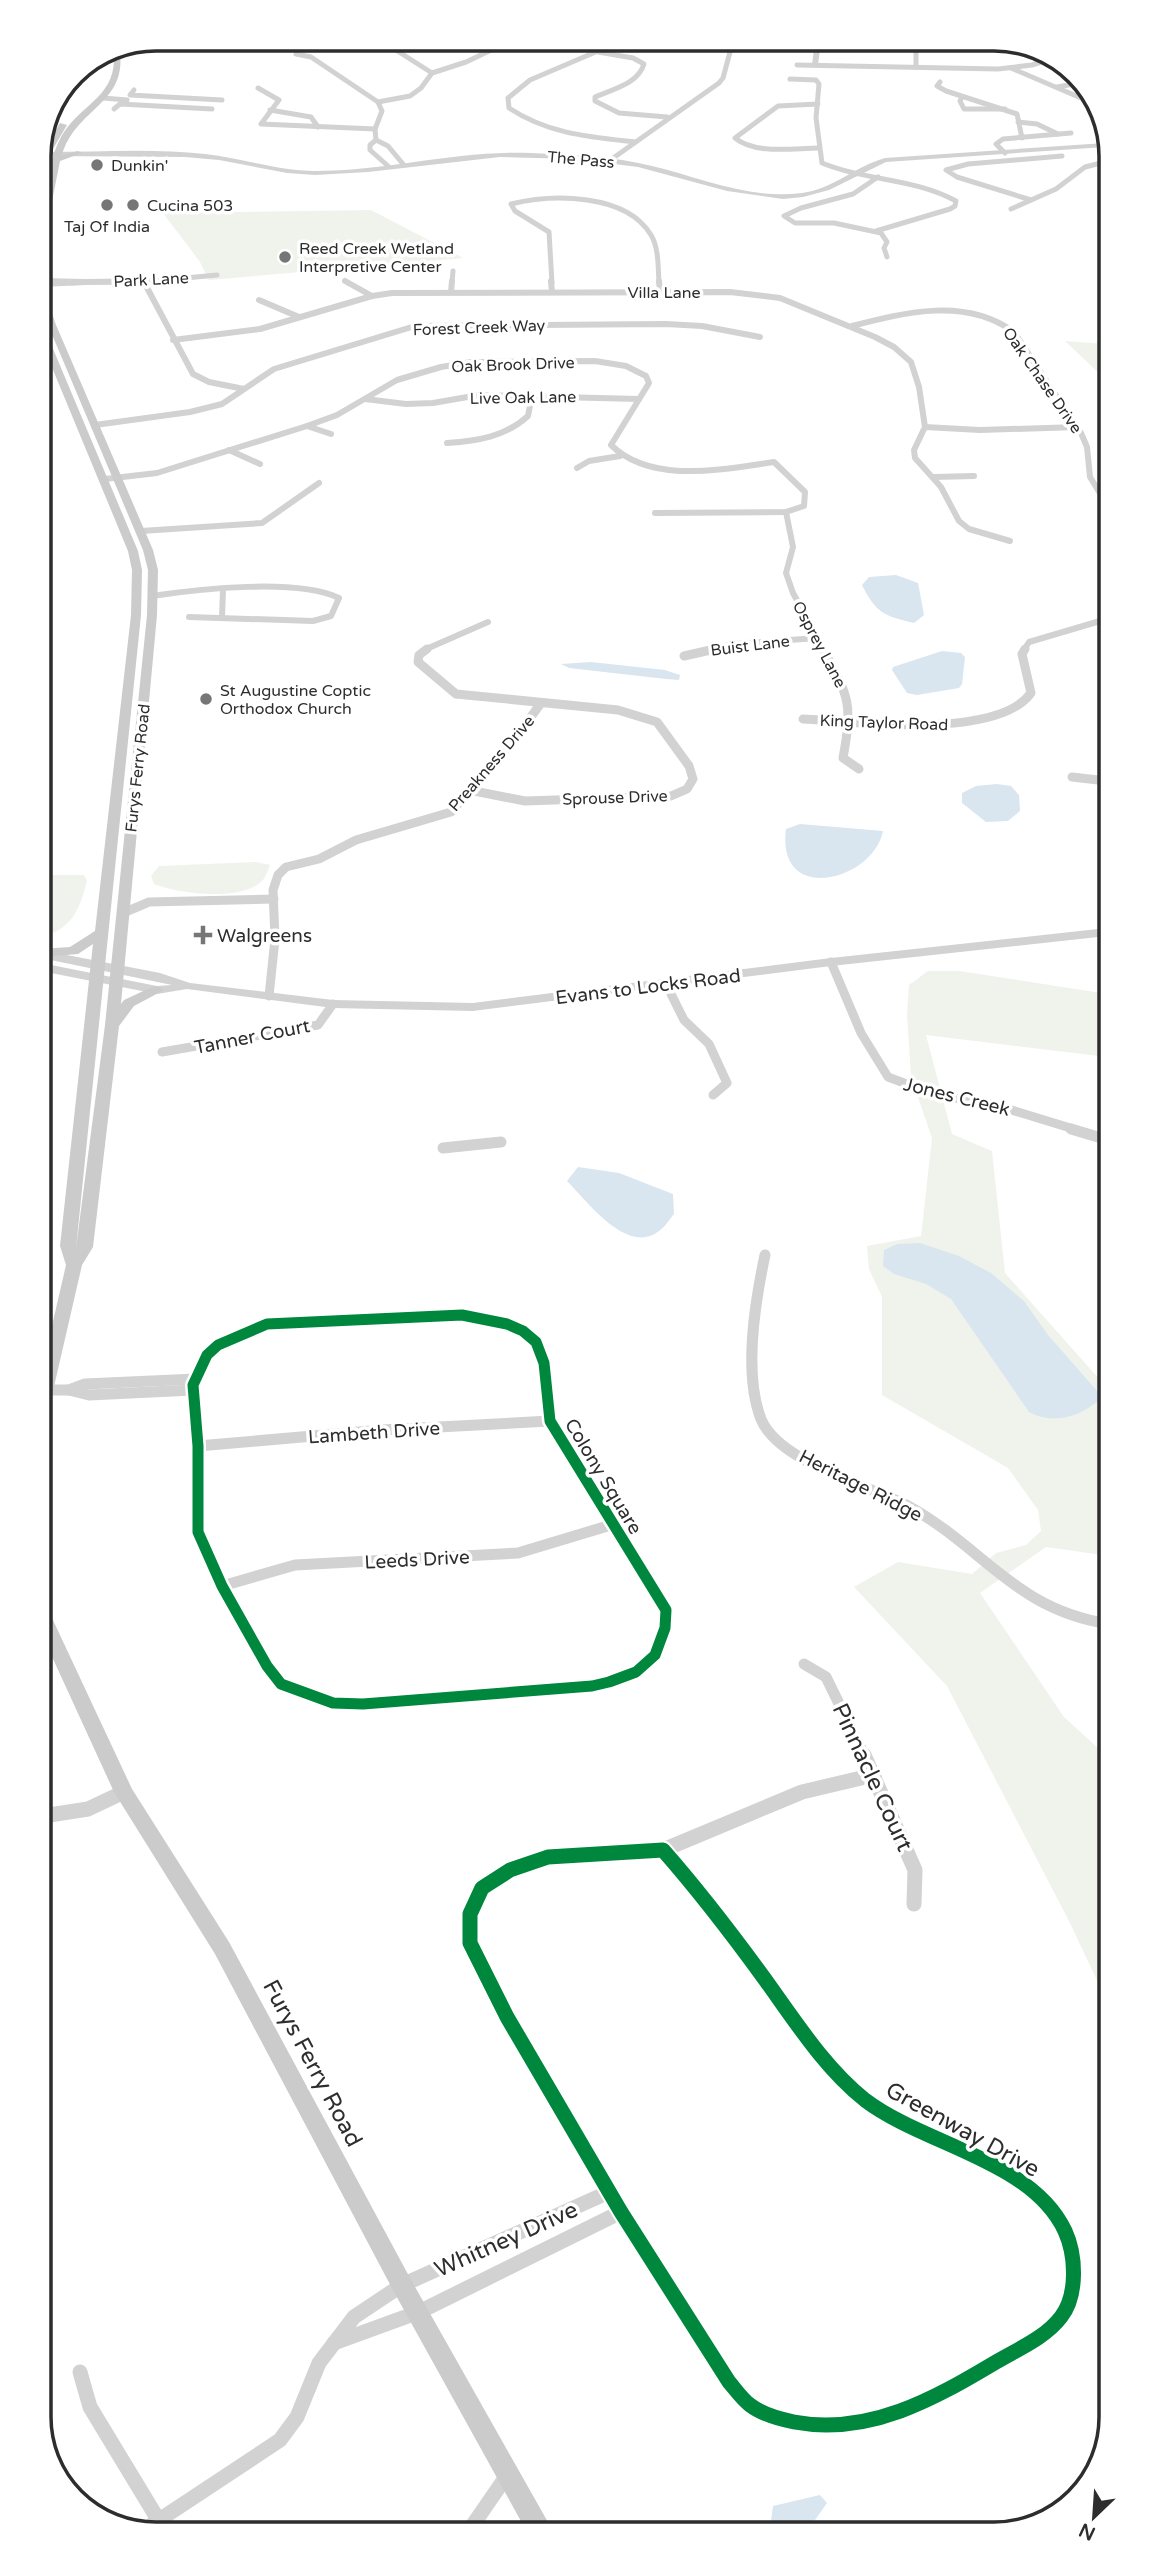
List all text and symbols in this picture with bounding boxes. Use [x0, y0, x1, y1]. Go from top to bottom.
street label: The Pass [547, 147, 615, 173]
place label: Dunkin' [111, 156, 168, 176]
marker: Dunkin' [89, 157, 105, 173]
place label: Cucina 503 [147, 196, 233, 216]
marker: Taj Of India [99, 197, 115, 213]
marker: Cucina 503 [125, 197, 141, 213]
place label: Taj Of India [64, 217, 150, 237]
place label: Reed Creek Wetland Interpretive Center [299, 239, 454, 277]
marker: Reed Creek Wetland Interpretive Center [277, 249, 293, 265]
street label: Park Lane [113, 268, 189, 292]
street label: Villa Lane [627, 283, 701, 303]
street label: Forest Creek Way [412, 316, 546, 340]
street label: Oak Chase Drive [998, 324, 1086, 437]
street label: Oak Brook Drive [451, 353, 575, 377]
street label: Live Oak Lane [470, 387, 576, 409]
street label: Osprey Lane [788, 598, 850, 691]
street label: Buist Lane [709, 631, 791, 661]
place label: St Augustine Coptic Orthodox Church [220, 681, 371, 719]
marker: St Augustine Coptic Orthodox Church [198, 691, 214, 707]
street label: Furys Ferry Road [121, 703, 155, 833]
street label: Preakness Drive [445, 711, 539, 816]
street label: King Taylor Road [819, 711, 949, 735]
street label: Sprouse Drive [562, 786, 668, 810]
place label: Walgreens [217, 925, 312, 947]
marker: Walgreens [195, 927, 211, 943]
street label: Evans to Locks Road [554, 965, 742, 1009]
street label: Tanner Court [192, 1015, 312, 1059]
street label: Jones Creek [901, 1073, 1012, 1121]
street label: Colony Square [560, 1415, 646, 1538]
street label: Lambeth Drive [307, 1417, 441, 1449]
street label: Heritage Ridge [795, 1445, 926, 1526]
street label: Leeds Drive [364, 1546, 470, 1574]
street label: Pinnacle Court [826, 1699, 919, 1856]
street label: Furys Ferry Road [256, 1975, 368, 2152]
street label: Greenway Drive [881, 2076, 1044, 2184]
street label: Whitney Drive [431, 2196, 582, 2284]
north arrow [1059, 2482, 1129, 2552]
text: N [1076, 2518, 1099, 2545]

